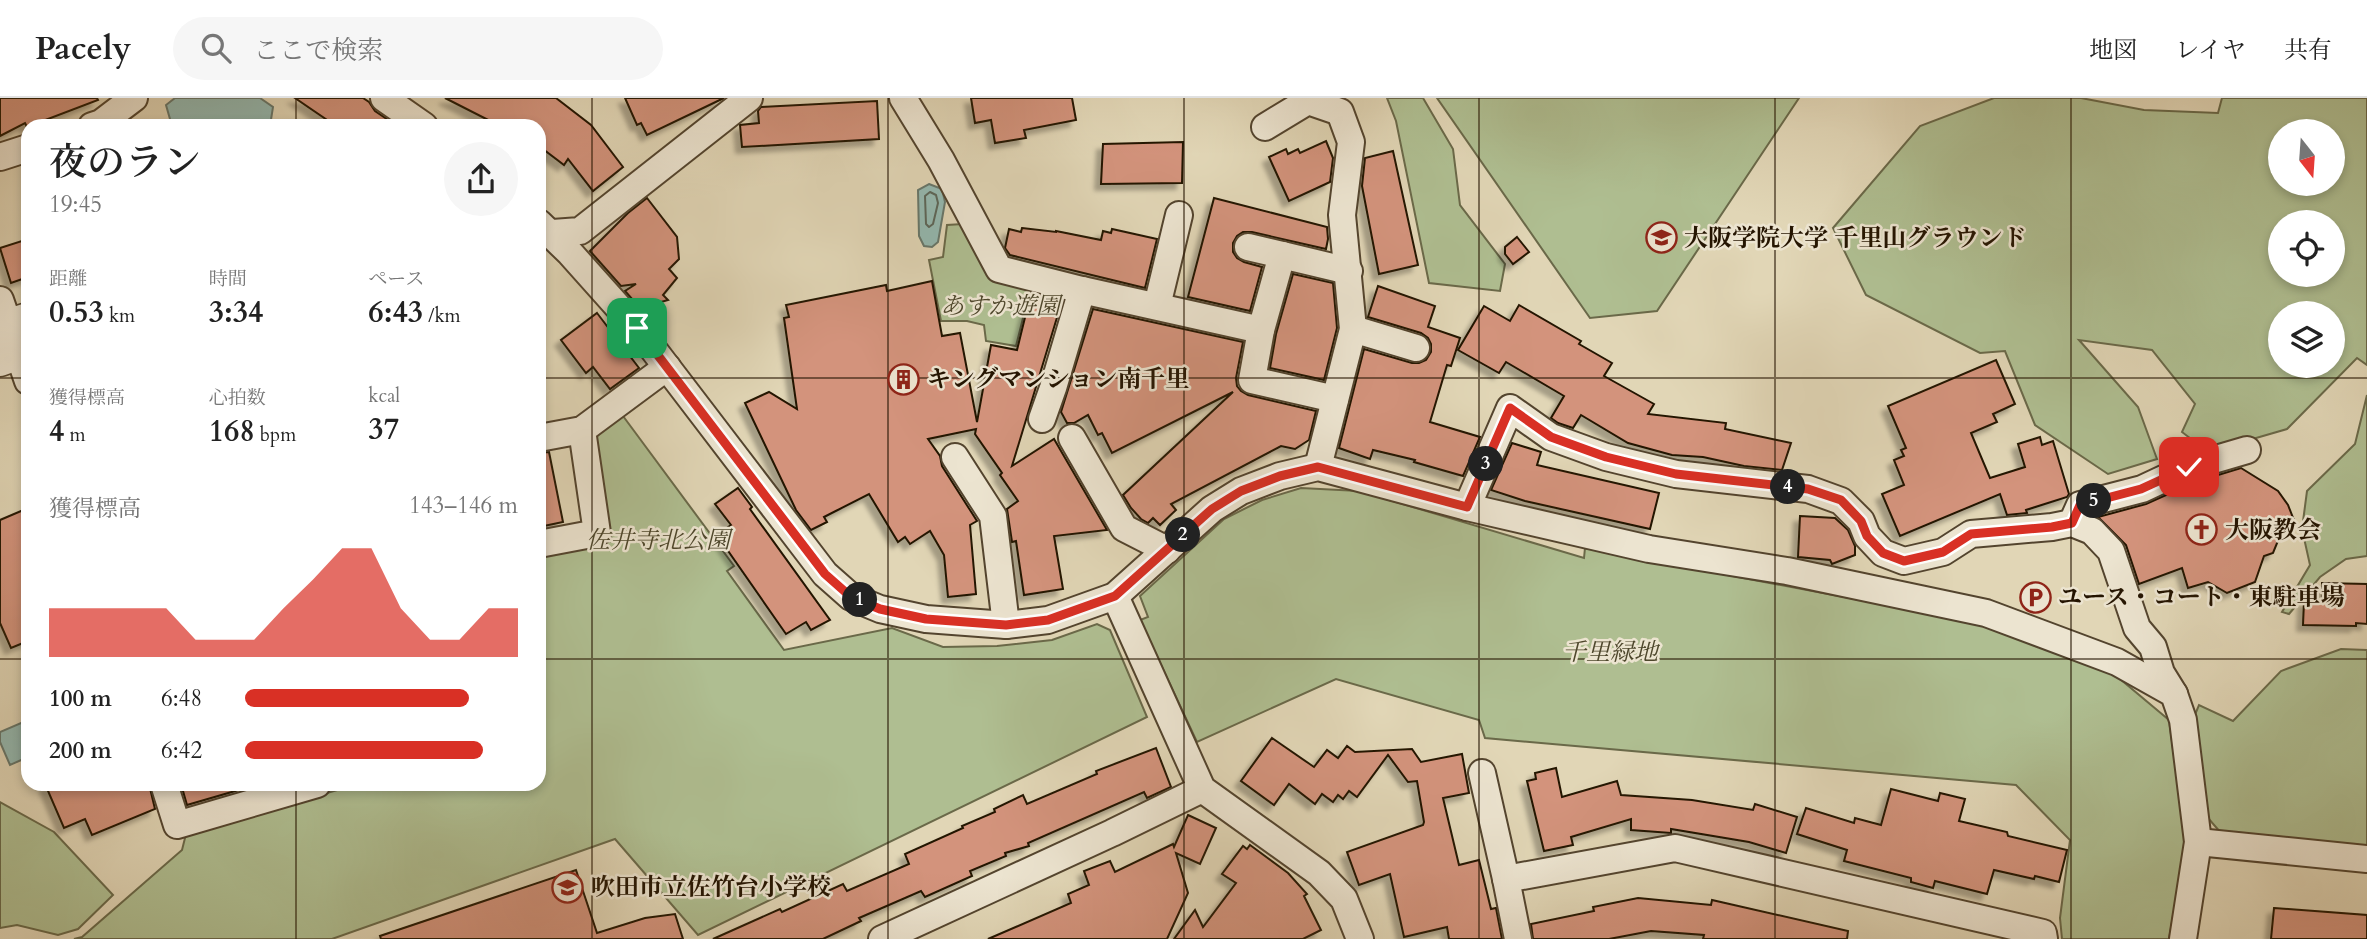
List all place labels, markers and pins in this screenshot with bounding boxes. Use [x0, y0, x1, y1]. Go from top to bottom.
school or university icon: 大阪学院大学 千里山グラウンド [1644, 221, 1678, 255]
place label: 大阪学院大学 千里山グラウンド [1684, 222, 2026, 255]
pin [607, 298, 667, 358]
building icon: キングマンション南千里 [887, 362, 921, 396]
place label: キングマンション南千里 [927, 363, 1189, 396]
pin [2159, 437, 2219, 497]
pin: 3 [1468, 446, 1504, 482]
pin: 4 [1770, 470, 1806, 504]
pin: 5 [2076, 484, 2112, 518]
church icon: 大阪教会 [2185, 513, 2219, 547]
place label: 大阪教会 [2225, 514, 2321, 547]
pin: 2 [1166, 518, 1200, 552]
parking icon: ユース・コート・東駐車場 [2018, 580, 2052, 614]
place label: ユース・コート・東駐車場 [2058, 581, 2345, 614]
pin: 1 [842, 582, 878, 618]
school or university icon: 吹田市立佐竹台小学校 [551, 870, 585, 904]
place label: 吹田市立佐竹台小学校 [591, 871, 831, 904]

